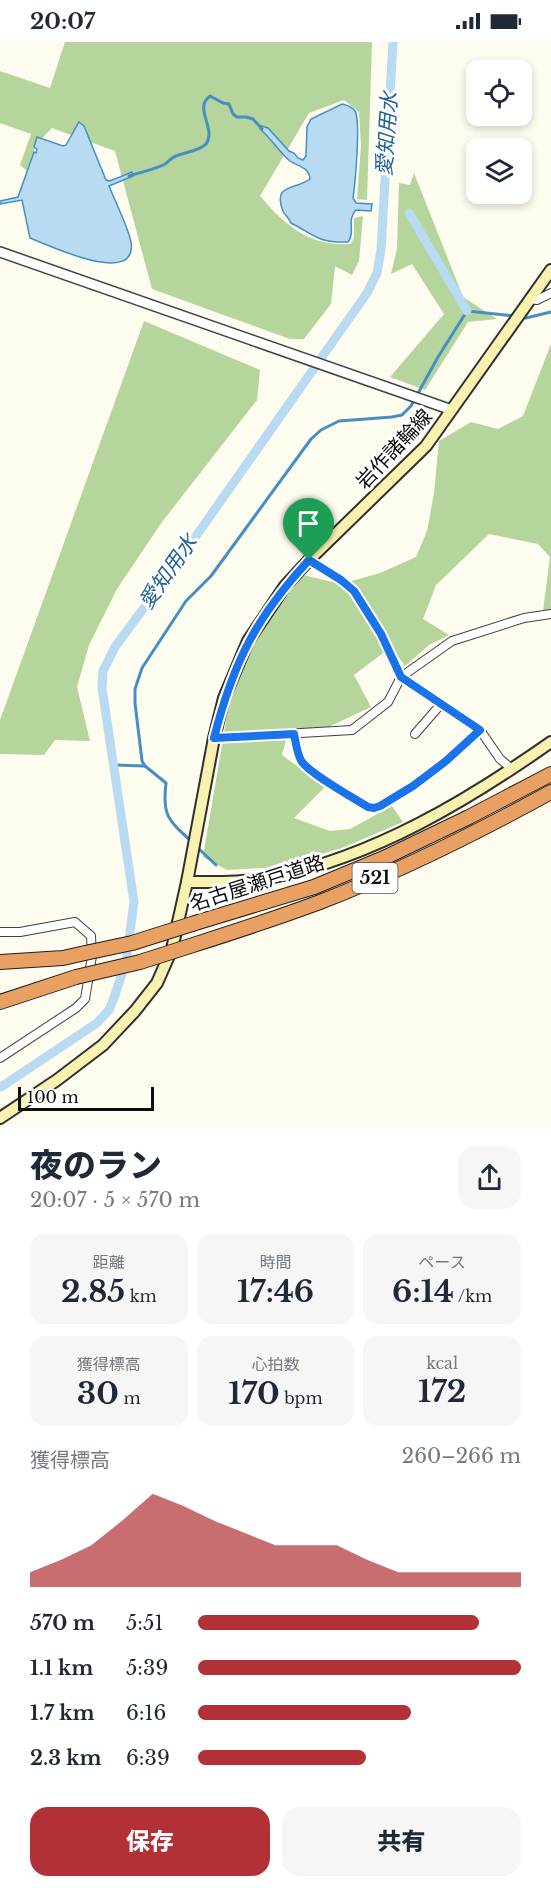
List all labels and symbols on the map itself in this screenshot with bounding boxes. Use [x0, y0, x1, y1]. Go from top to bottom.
water label: 愛知用水 [371, 89, 403, 177]
street label: 岩作諸輪線 [351, 404, 437, 494]
pin [283, 498, 334, 560]
water label: 愛知用水 [133, 529, 204, 614]
street label: 名古屋瀬戸道路 [187, 850, 327, 916]
road number: 521 [352, 863, 398, 893]
scale bar [18, 1084, 154, 1112]

